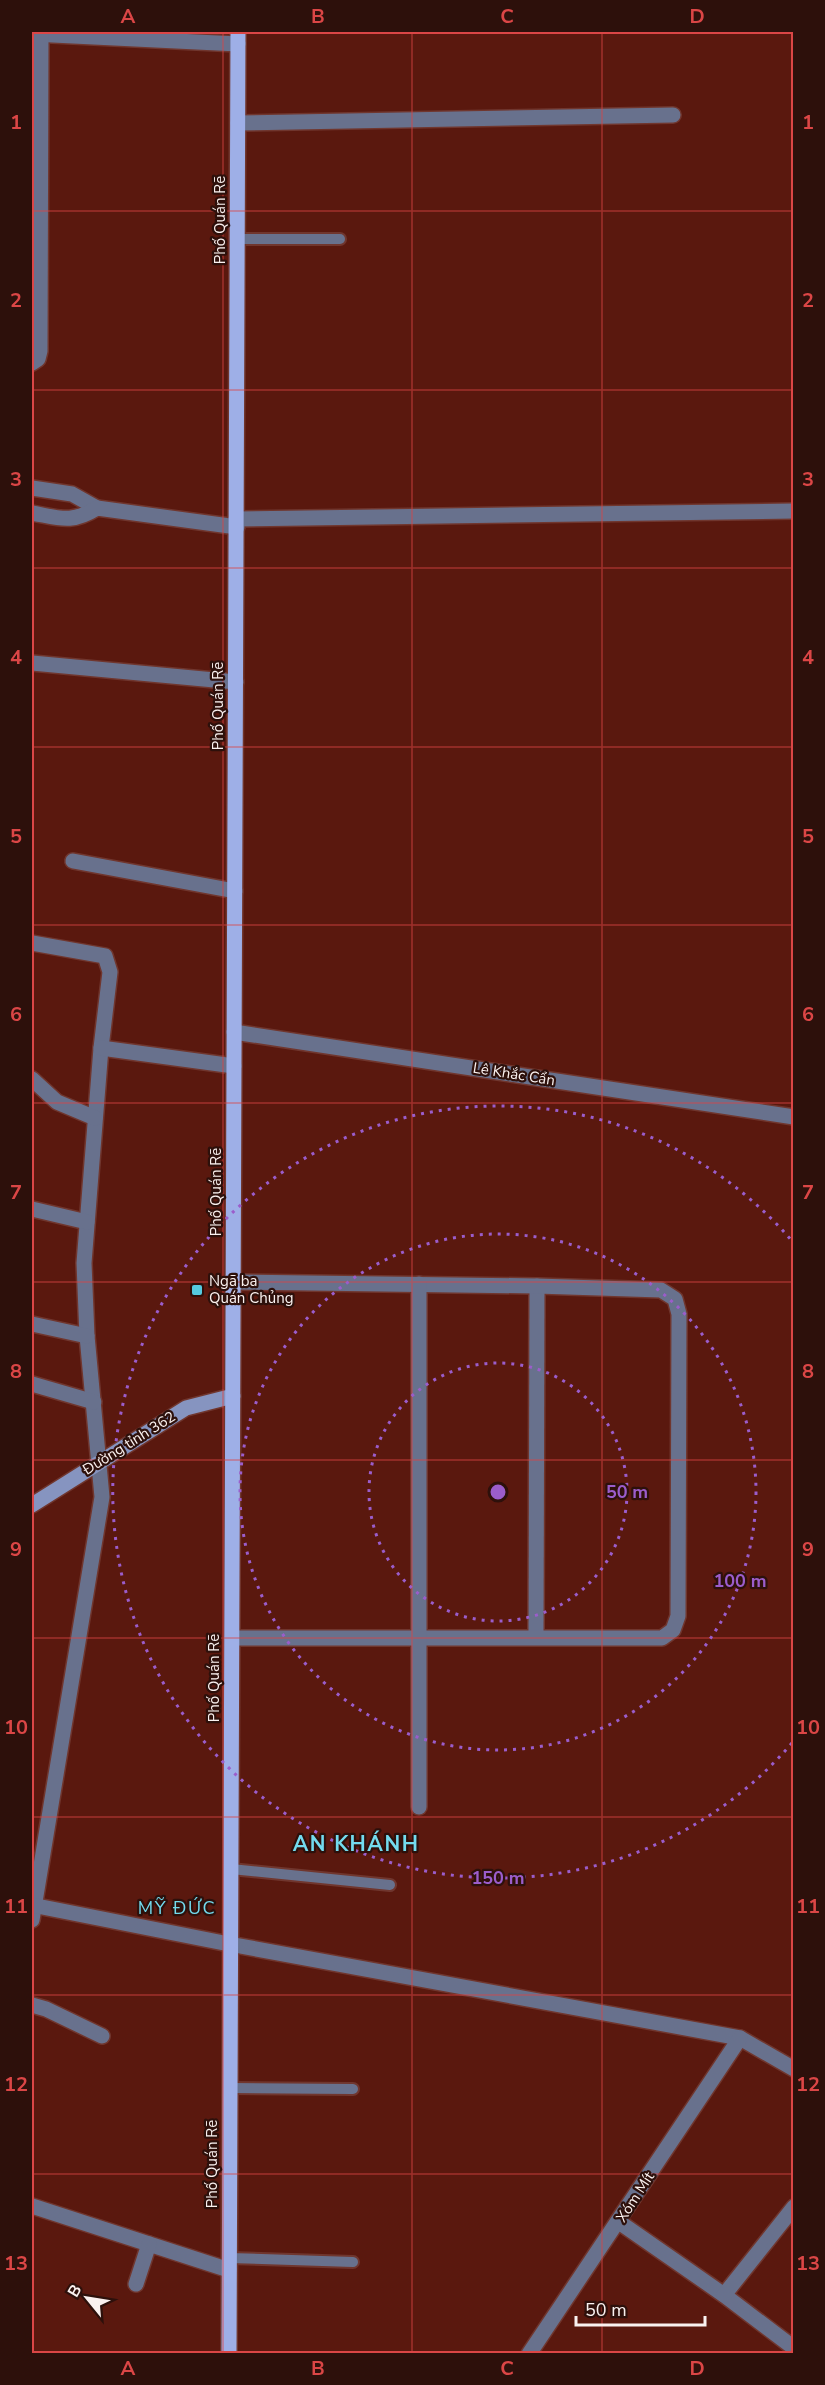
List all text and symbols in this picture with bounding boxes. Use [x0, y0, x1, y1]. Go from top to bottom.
text: A [121, 3, 136, 30]
text: B [311, 3, 325, 30]
text: C [500, 3, 514, 30]
text: D [689, 3, 705, 30]
text: 1 [10, 109, 22, 136]
text: 1 [802, 109, 814, 136]
street label: Phố Quán Rẽ [210, 176, 230, 264]
text: 2 [10, 287, 22, 314]
text: 2 [802, 287, 814, 314]
text: 3 [10, 466, 22, 493]
text: 3 [802, 466, 814, 493]
text: 4 [10, 644, 22, 671]
text: 4 [802, 644, 814, 671]
street label: Phố Quán Rẽ [208, 662, 228, 750]
text: 5 [10, 823, 22, 850]
text: 5 [802, 823, 814, 850]
text: 6 [10, 1001, 22, 1028]
text: 6 [802, 1001, 814, 1028]
street label: Lê Khắc Cẩn [472, 1058, 556, 1090]
street label: Phố Quán Rẽ [206, 1148, 226, 1236]
text: 7 [10, 1179, 22, 1206]
text: 7 [802, 1179, 814, 1206]
place label: Ngã ba Quán Chủng [209, 1271, 294, 1308]
marker: Ngã ba Quán Chủng [190, 1283, 204, 1297]
text: 8 [10, 1358, 22, 1385]
text: 8 [802, 1358, 814, 1385]
street label: Đường tỉnh 362 [78, 1407, 179, 1480]
text: 50 m [606, 1480, 648, 1504]
centre of rings [488, 1482, 508, 1502]
text: 9 [10, 1536, 22, 1563]
text: 9 [802, 1536, 814, 1563]
text: 100 m [713, 1569, 767, 1593]
street label: Phố Quán Rẽ [204, 1634, 224, 1722]
text: 10 [4, 1714, 28, 1741]
text: 10 [796, 1714, 820, 1741]
district label: AN KHÁNH [293, 1830, 419, 1858]
text: 150 m [471, 1866, 525, 1890]
text: 11 [4, 1893, 28, 1920]
text: 11 [796, 1893, 820, 1920]
district label: MỸ ĐỨC [138, 1896, 216, 1920]
text: 12 [4, 2071, 28, 2098]
text: 12 [796, 2071, 820, 2098]
street label: Phố Quán Rẽ [202, 2120, 222, 2208]
street label: Xóm Mít [611, 2167, 659, 2226]
text: 13 [4, 2250, 28, 2277]
text: 13 [796, 2250, 820, 2277]
north arrow [57, 2268, 117, 2328]
text: B [63, 2281, 87, 2301]
scale bar [576, 2289, 705, 2327]
text: 50 m [585, 2298, 627, 2322]
text: A [121, 2355, 136, 2382]
text: B [311, 2355, 325, 2382]
text: C [500, 2355, 514, 2382]
text: D [689, 2355, 705, 2382]

